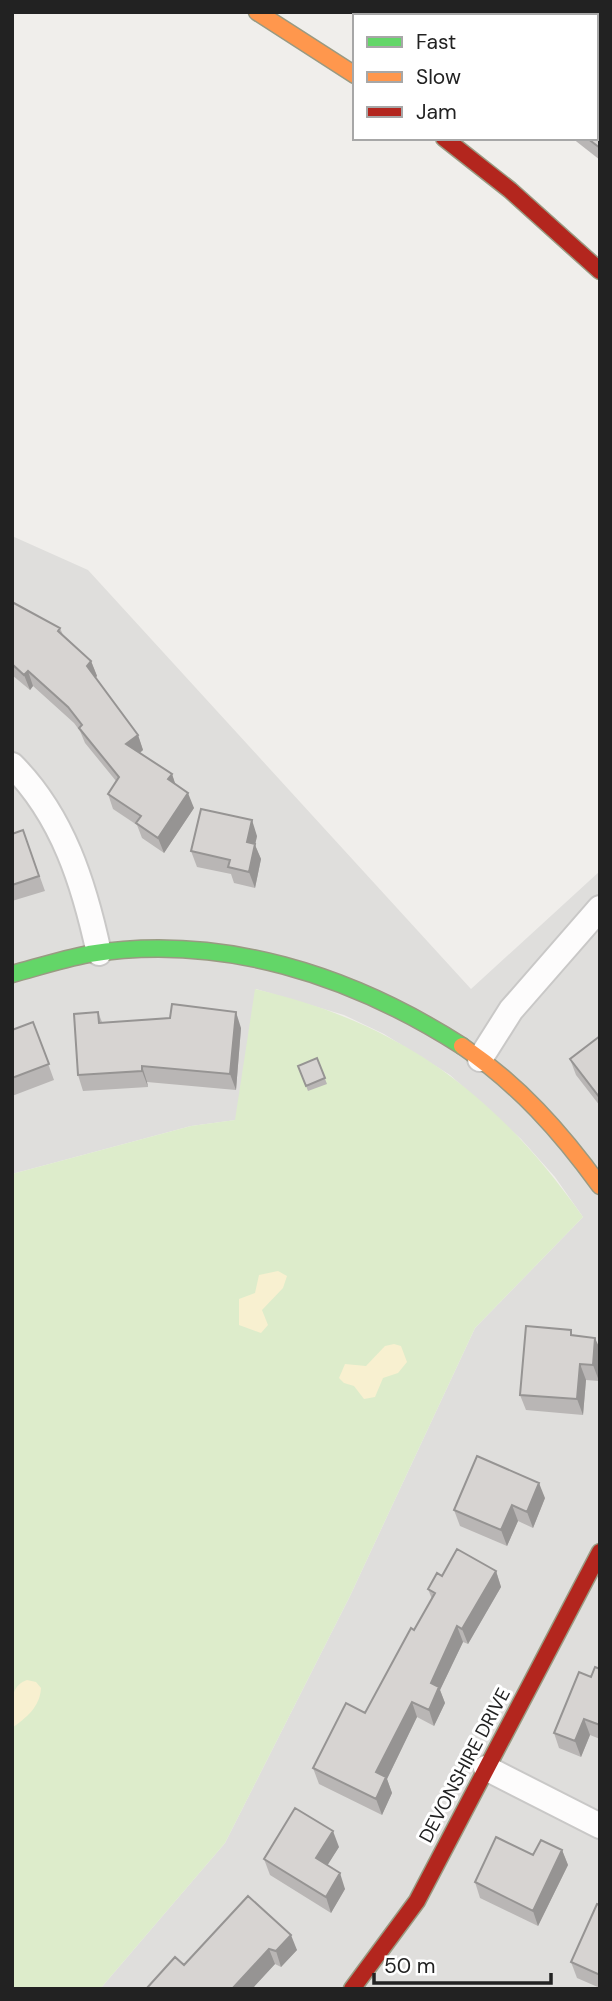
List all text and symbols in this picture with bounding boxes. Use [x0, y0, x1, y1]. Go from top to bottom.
legend [353, 14, 598, 140]
text: Fast [416, 28, 456, 56]
text: Slow [416, 63, 461, 91]
text: Jam [416, 98, 457, 126]
street label: DEVONSHIRE DRIVE [413, 1684, 516, 1847]
scale bar [374, 1941, 551, 1985]
text: 50 m [384, 1952, 435, 1980]

